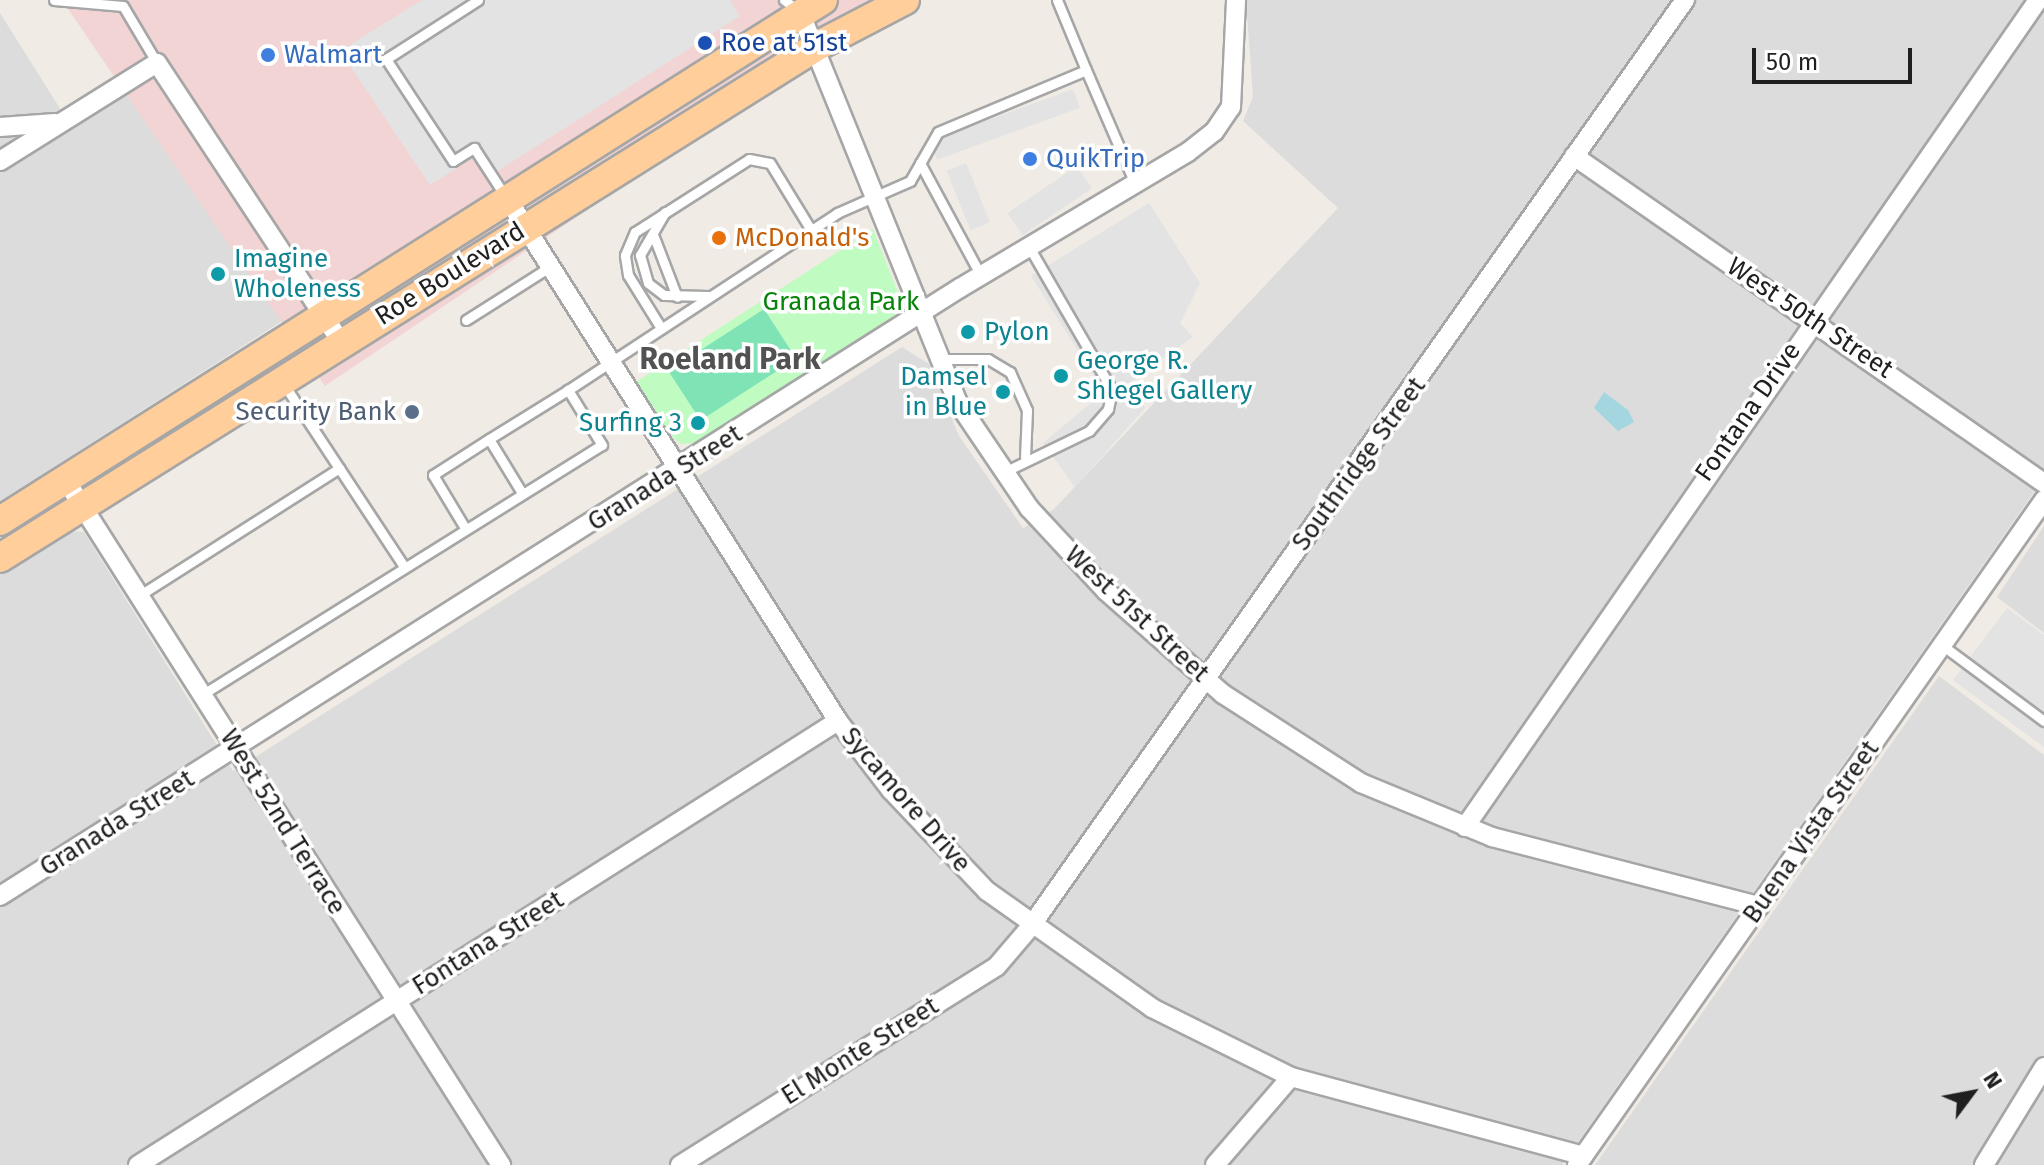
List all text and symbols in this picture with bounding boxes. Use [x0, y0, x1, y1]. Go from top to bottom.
place label: Roe at 51st [721, 27, 847, 59]
scale bar [1756, 32, 1916, 82]
marker: Roe at 51st [696, 34, 714, 52]
place label: Walmart [284, 39, 382, 71]
marker: Walmart [259, 46, 277, 64]
text: 50 m [1766, 48, 1818, 76]
place label: QuikTrip [1046, 143, 1145, 175]
marker: QuikTrip [1021, 150, 1039, 168]
street label: Roe Boulevard [369, 216, 531, 332]
place label: McDonald's [735, 222, 869, 254]
marker: McDonald's [710, 229, 728, 247]
place label: Imagine Wholeness [234, 243, 361, 304]
street label: West 50th Street [1721, 251, 1899, 385]
marker: Imagine Wholeness [209, 265, 227, 283]
park label: Granada Park [763, 286, 919, 318]
place label: Pylon [984, 316, 1050, 348]
marker: Pylon [959, 323, 977, 341]
street label: Fontana Drive [1689, 336, 1807, 488]
district label: Roeland Park [639, 341, 821, 377]
place label: George R. Shlegel Gallery [1077, 345, 1252, 406]
place label: Damsel in Blue [900, 361, 987, 422]
marker: George R. Shlegel Gallery [1052, 367, 1070, 385]
street label: Southridge Street [1286, 371, 1432, 557]
marker: Damsel in Blue [994, 383, 1012, 401]
place label: Security Bank [236, 396, 396, 428]
marker: Security Bank [403, 403, 421, 421]
place label: Surfing 3 [579, 407, 682, 439]
marker: Surfing 3 [689, 414, 707, 432]
street label: Granada Street [582, 418, 748, 538]
street label: West 51st Street [1058, 539, 1216, 689]
street label: Sycamore Drive [835, 721, 977, 879]
street label: West 52nd Terrace [213, 724, 353, 920]
street label: Buena Vista Street [1736, 735, 1886, 929]
street label: Granada Street [34, 763, 200, 883]
street label: Fontana Street [407, 884, 569, 1002]
street label: El Monte Street [776, 990, 944, 1112]
north arrow [1932, 1053, 2012, 1133]
text: N [1977, 1067, 2008, 1093]

